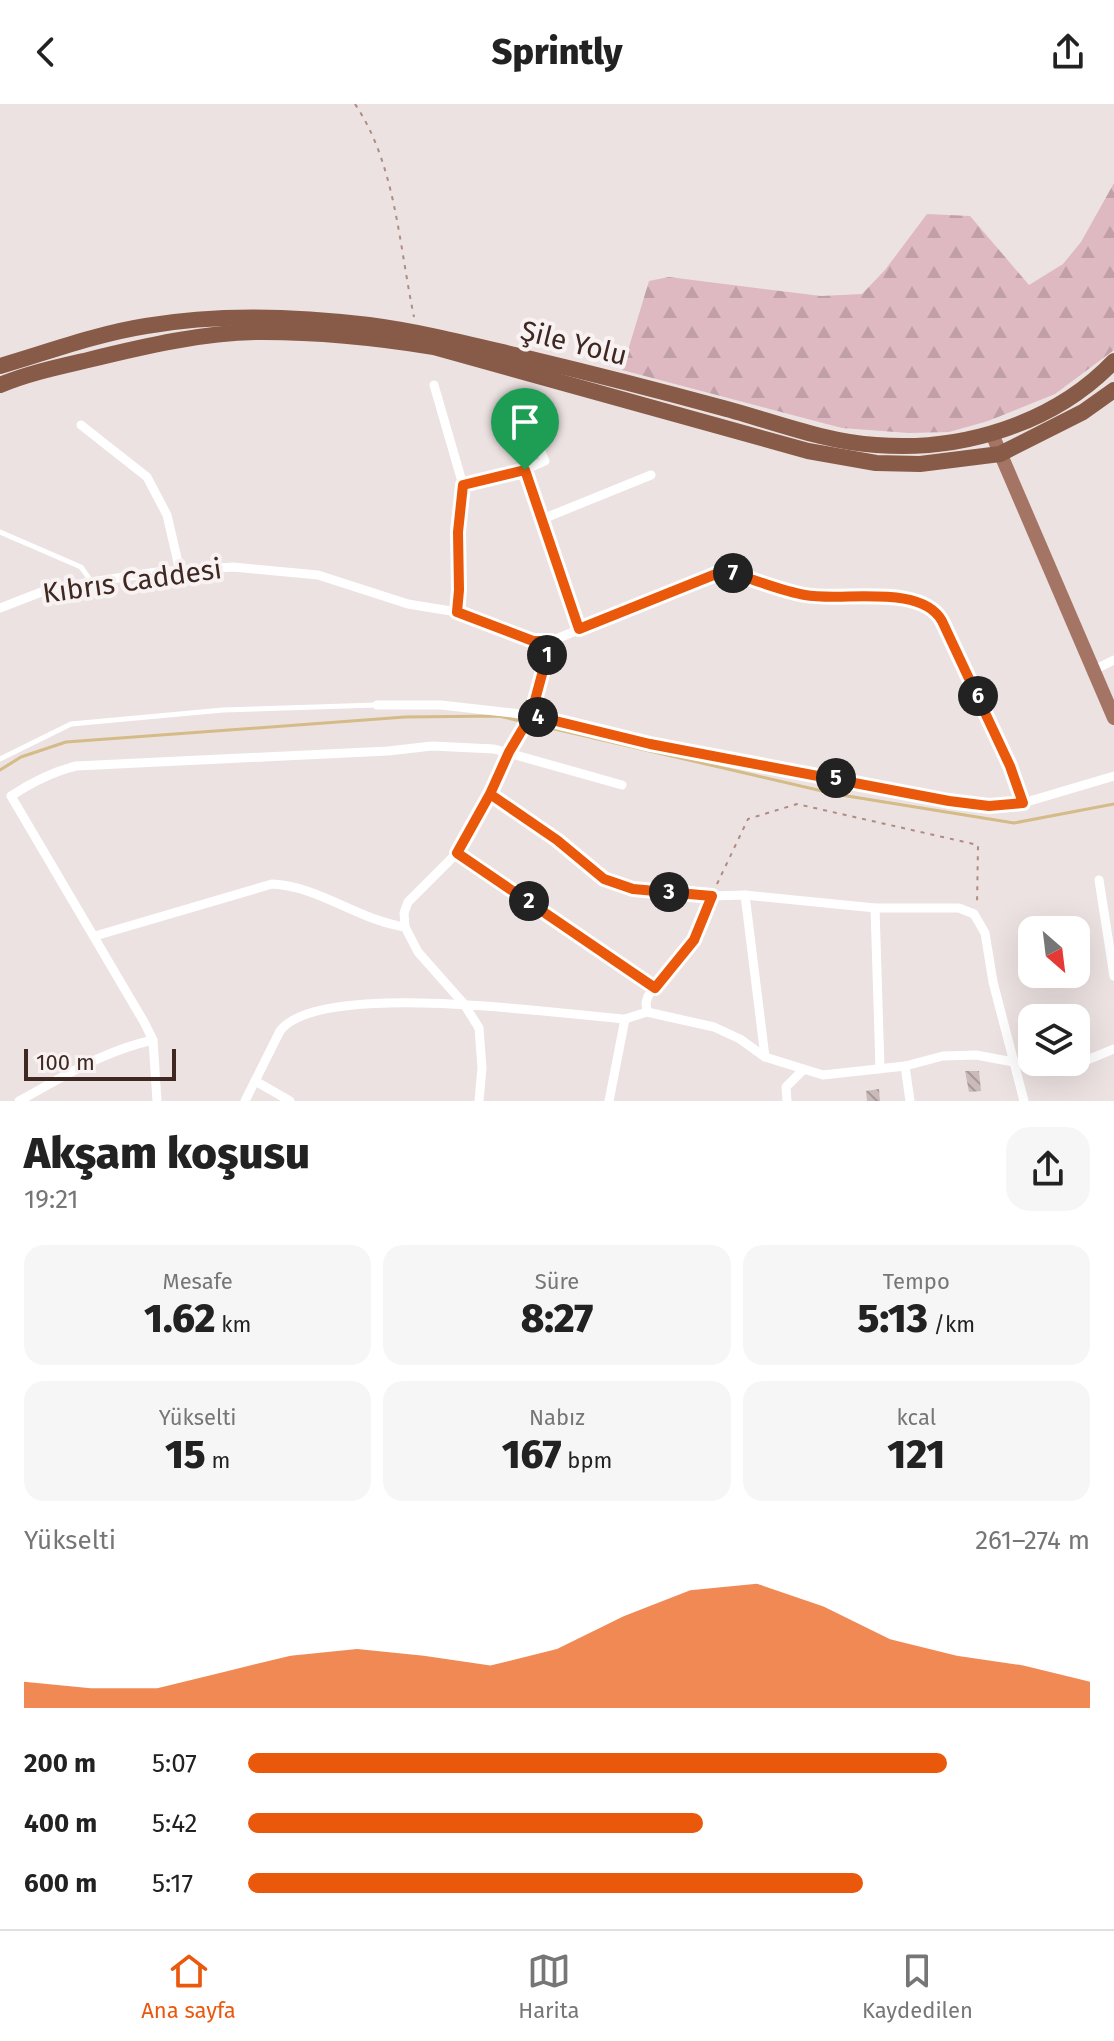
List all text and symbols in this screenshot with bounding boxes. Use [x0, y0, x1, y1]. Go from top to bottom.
icon: back [24, 30, 68, 74]
text: Sprintly [492, 30, 622, 74]
icon: share [1046, 30, 1090, 74]
street label: Şile Yolu [517, 314, 631, 372]
pin [491, 388, 559, 470]
icon: arrive [503, 400, 547, 444]
street label: Kıbrıs Caddesi [40, 552, 224, 610]
pin: 7 [713, 553, 753, 593]
text: 7 [728, 559, 738, 586]
pin: 1 [527, 635, 567, 675]
text: 1 [542, 641, 552, 668]
pin: 6 [958, 676, 998, 716]
text: 6 [972, 682, 984, 709]
pin: 4 [518, 697, 558, 737]
text: 4 [532, 703, 544, 730]
pin: 5 [816, 758, 856, 798]
text: 5 [830, 764, 842, 791]
pin: 3 [649, 872, 689, 912]
text: 3 [663, 878, 675, 905]
pin: 2 [509, 881, 549, 921]
text: 2 [523, 887, 535, 914]
north arrow [1018, 916, 1090, 988]
map controls [1018, 916, 1090, 1076]
button: layers [1018, 1004, 1090, 1076]
scale bar [24, 1045, 176, 1081]
text: 100 m [36, 1049, 95, 1076]
text: Akşam koşusu [24, 1127, 310, 1180]
button: share [1006, 1127, 1090, 1211]
text: 19:21 [24, 1184, 79, 1215]
text: Mesafe [163, 1268, 233, 1295]
text: Süre [535, 1268, 579, 1295]
text: Tempo [883, 1268, 950, 1295]
text: 1.62 [144, 1295, 215, 1343]
text: 8:27 [521, 1295, 593, 1343]
text: 5:13 [858, 1295, 928, 1343]
text: km [215, 1311, 251, 1338]
text: /km [928, 1311, 975, 1338]
text: Yükselti [159, 1404, 237, 1431]
text: Nabız [529, 1404, 585, 1431]
text: kcal [897, 1404, 936, 1431]
text: 15 [165, 1431, 206, 1479]
text: 167 [502, 1431, 562, 1479]
text: 121 [887, 1431, 945, 1479]
text: m [206, 1447, 230, 1474]
text: bpm [562, 1447, 612, 1474]
text: Yükselti [24, 1525, 116, 1556]
text: 261–274 m [975, 1525, 1090, 1556]
text: 200 m [24, 1748, 96, 1779]
text: 5:07 [152, 1748, 197, 1779]
text: 400 m [24, 1808, 97, 1839]
text: 5:42 [152, 1808, 197, 1839]
text: 600 m [24, 1868, 97, 1899]
text: 5:17 [152, 1868, 193, 1899]
tab: Ana sayfa [141, 1949, 236, 2024]
tab: Harita [518, 1949, 580, 2024]
tab: Kaydedilen [862, 1949, 973, 2024]

